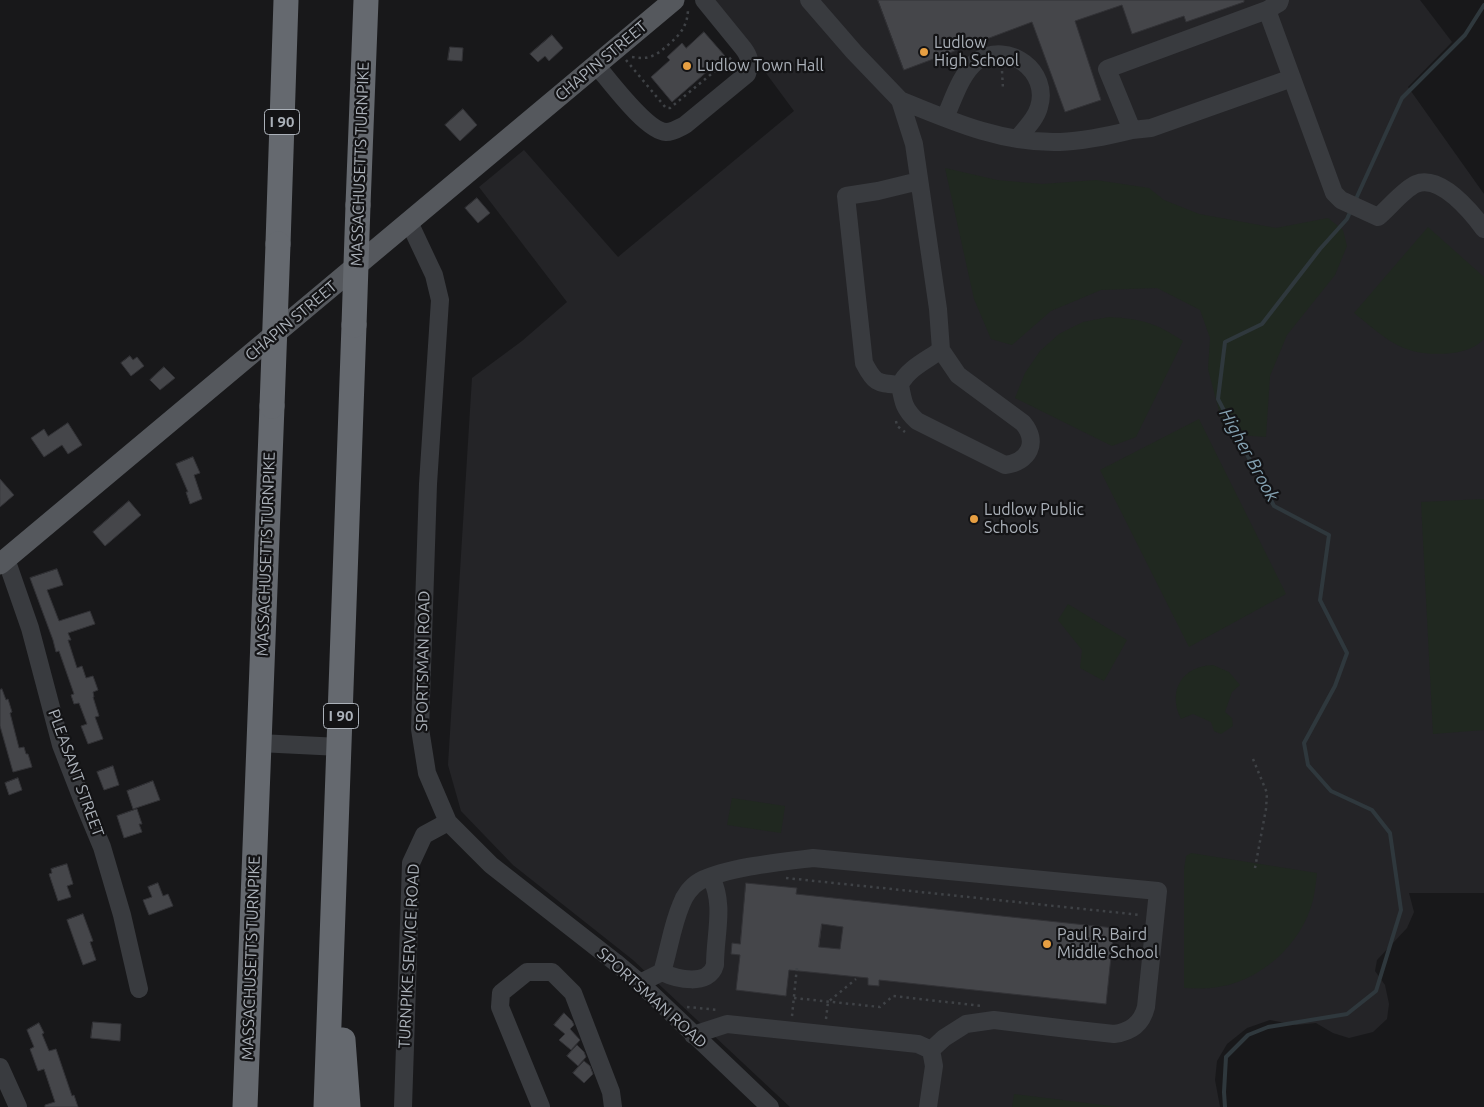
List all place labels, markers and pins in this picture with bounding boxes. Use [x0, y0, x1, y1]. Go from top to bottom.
place label: Ludlow High School [934, 33, 1019, 71]
marker: Ludlow High School [918, 46, 930, 58]
place label: Ludlow Town Hall [697, 56, 824, 76]
marker: Ludlow Town Hall [681, 60, 693, 72]
place label: Ludlow Public Schools [984, 500, 1084, 538]
marker: Ludlow Public Schools [968, 513, 980, 525]
place label: Paul R. Baird Middle School [1057, 925, 1158, 963]
marker: Paul R. Baird Middle School [1041, 938, 1053, 950]

